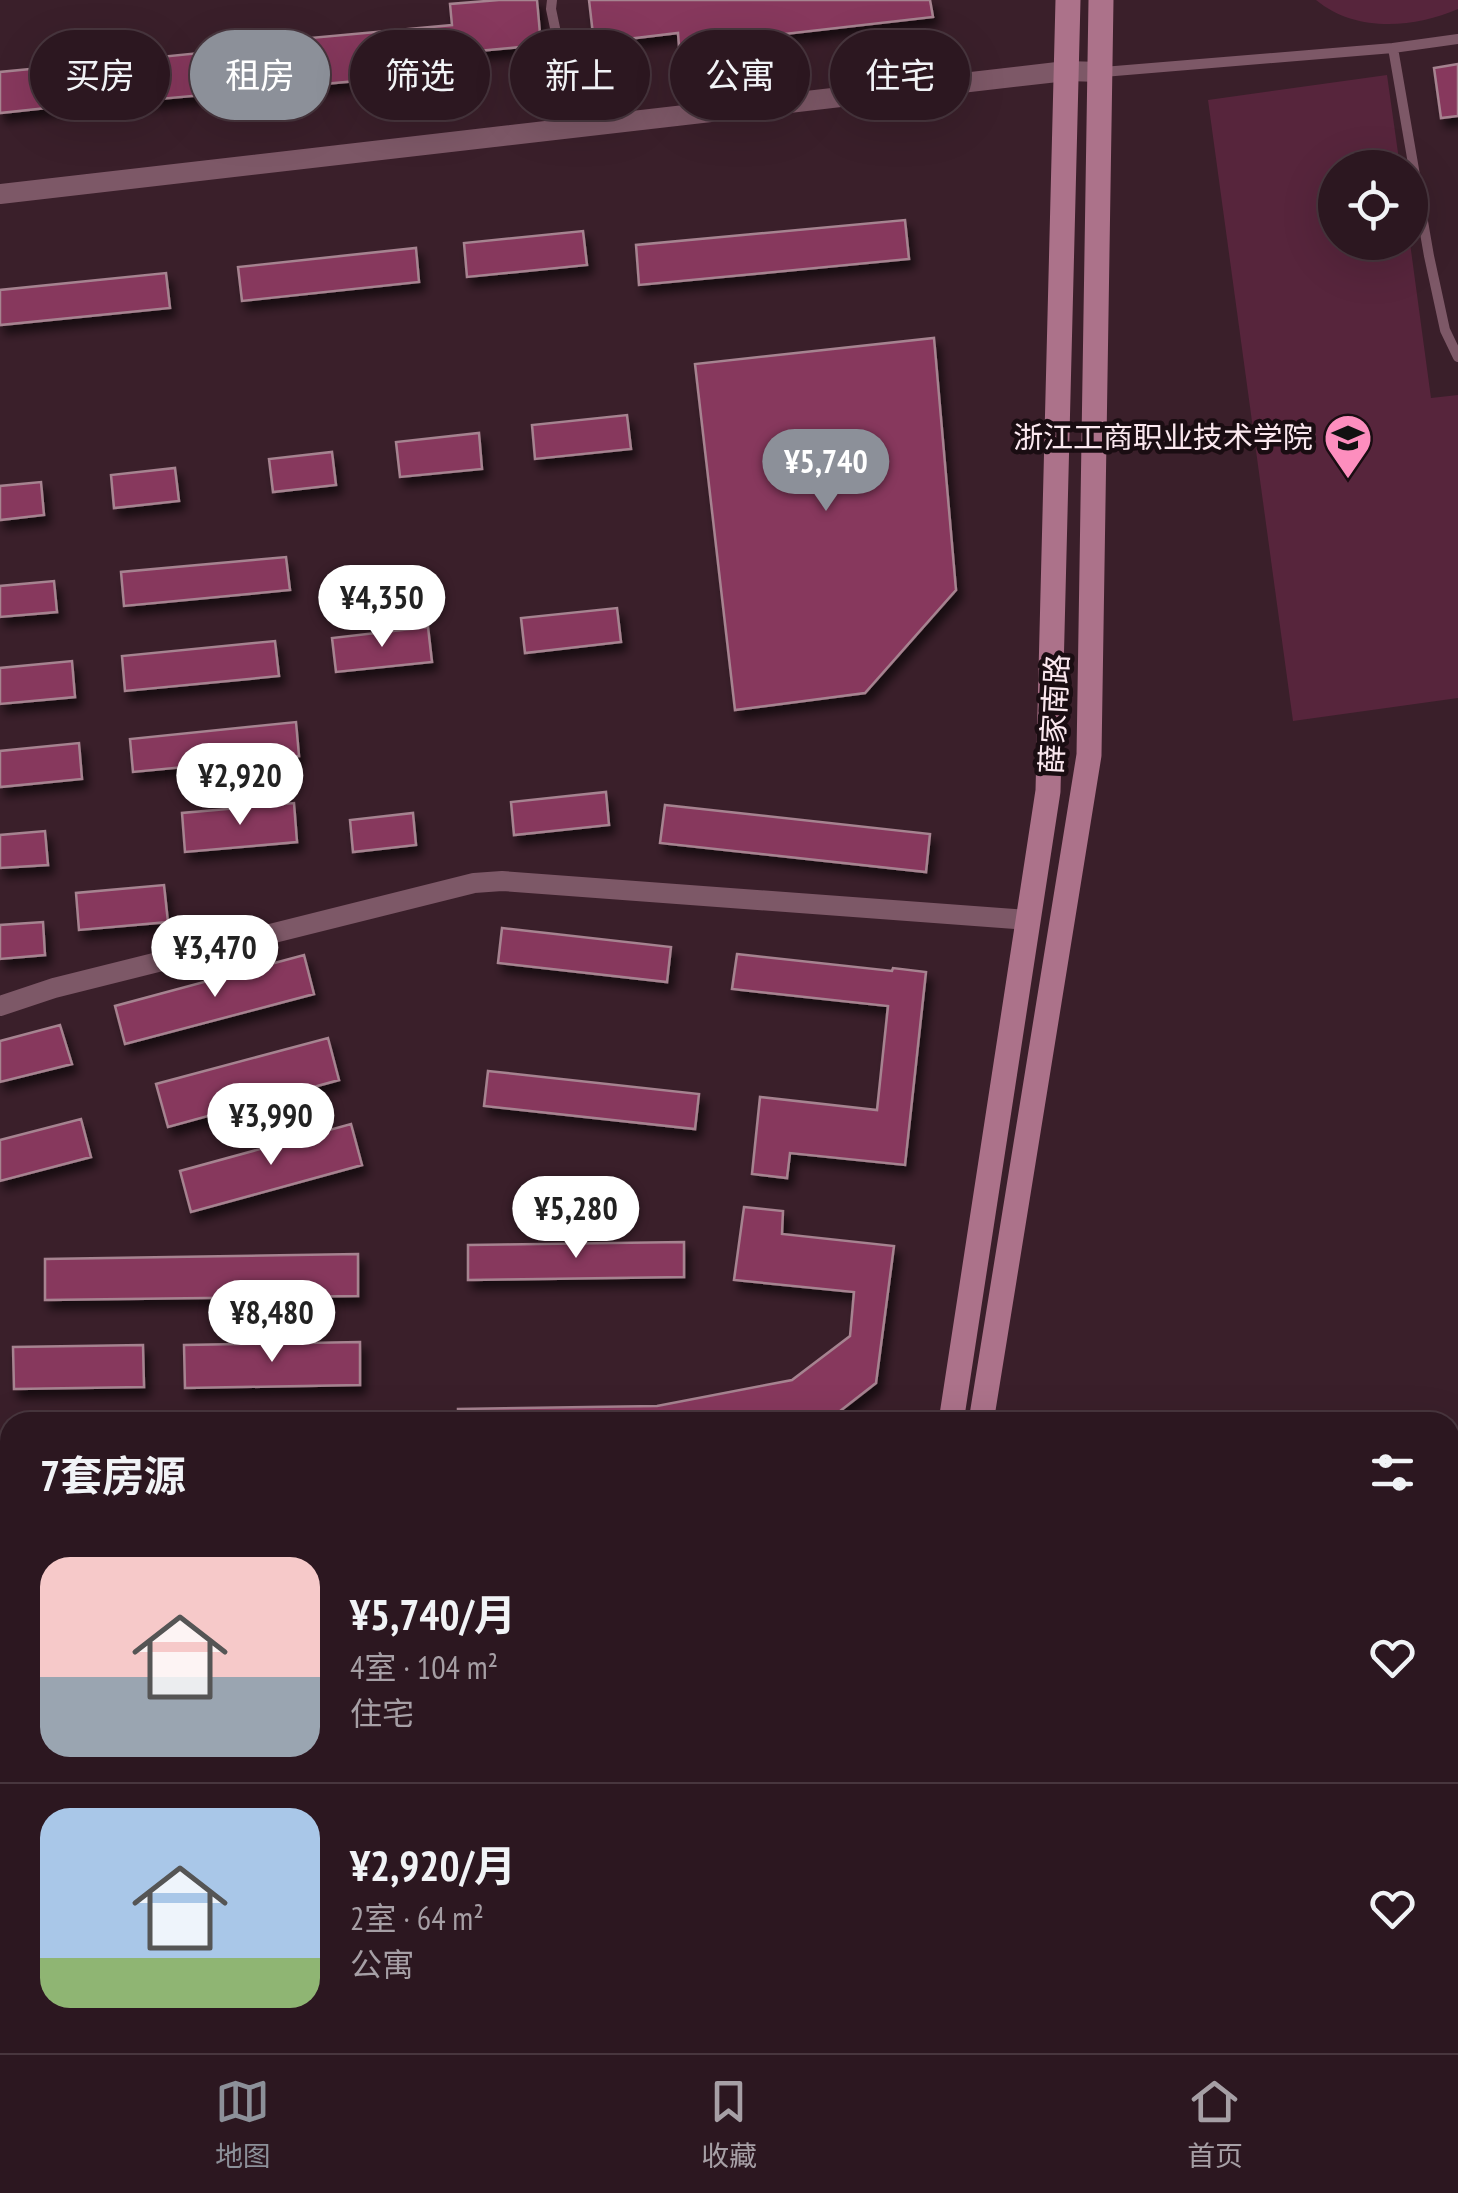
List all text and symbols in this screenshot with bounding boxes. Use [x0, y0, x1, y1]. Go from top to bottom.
chip: 买房 [30, 30, 170, 120]
chip: 租房 [190, 30, 330, 120]
chip: 筛选 [350, 30, 490, 120]
chip: 新上 [510, 30, 650, 120]
chip: 公寓 [670, 30, 810, 120]
chip: 住宅 [830, 30, 970, 120]
map controls [1318, 150, 1428, 260]
button: locate [1318, 150, 1428, 260]
school or university icon: 浙江工商职业技术学院 [1322, 412, 1374, 480]
place label: 浙江工商职业技术学院 [1013, 417, 1313, 456]
pin: ¥5,740 [745, 429, 907, 514]
text: ¥5,740 [784, 440, 868, 482]
pin: ¥4,350 [301, 565, 463, 650]
text: ¥4,350 [340, 576, 424, 618]
street label: 薛家南路 [1031, 653, 1076, 775]
pin: ¥2,920 [159, 743, 321, 828]
text: ¥2,920 [198, 754, 282, 796]
pin: ¥3,470 [134, 915, 296, 1000]
text: ¥3,470 [173, 926, 257, 968]
pin: ¥3,990 [190, 1083, 352, 1168]
text: ¥3,990 [229, 1094, 313, 1136]
pin: ¥5,280 [495, 1176, 657, 1261]
text: ¥5,280 [534, 1187, 618, 1229]
pin: ¥8,480 [191, 1280, 353, 1365]
text: ¥8,480 [230, 1291, 314, 1333]
icon: filters [1365, 1445, 1420, 1500]
text: 7套房源 [40, 1448, 186, 1503]
text: ¥5,740/月 [350, 1587, 516, 1642]
icon: home [120, 1597, 240, 1717]
icon: heart [1365, 1630, 1420, 1685]
text: 4室 · 104 m² [350, 1646, 498, 1688]
text: 住宅 [350, 1692, 414, 1734]
text: ¥2,920/月 [350, 1838, 516, 1893]
icon: home [120, 1848, 240, 1968]
icon: heart [1365, 1881, 1420, 1936]
text: 2室 · 64 m² [350, 1897, 484, 1939]
text: 公寓 [350, 1943, 414, 1985]
tab: 地图 [215, 2074, 271, 2174]
tab: 收藏 [701, 2074, 757, 2174]
tab: 首页 [1187, 2074, 1243, 2174]

